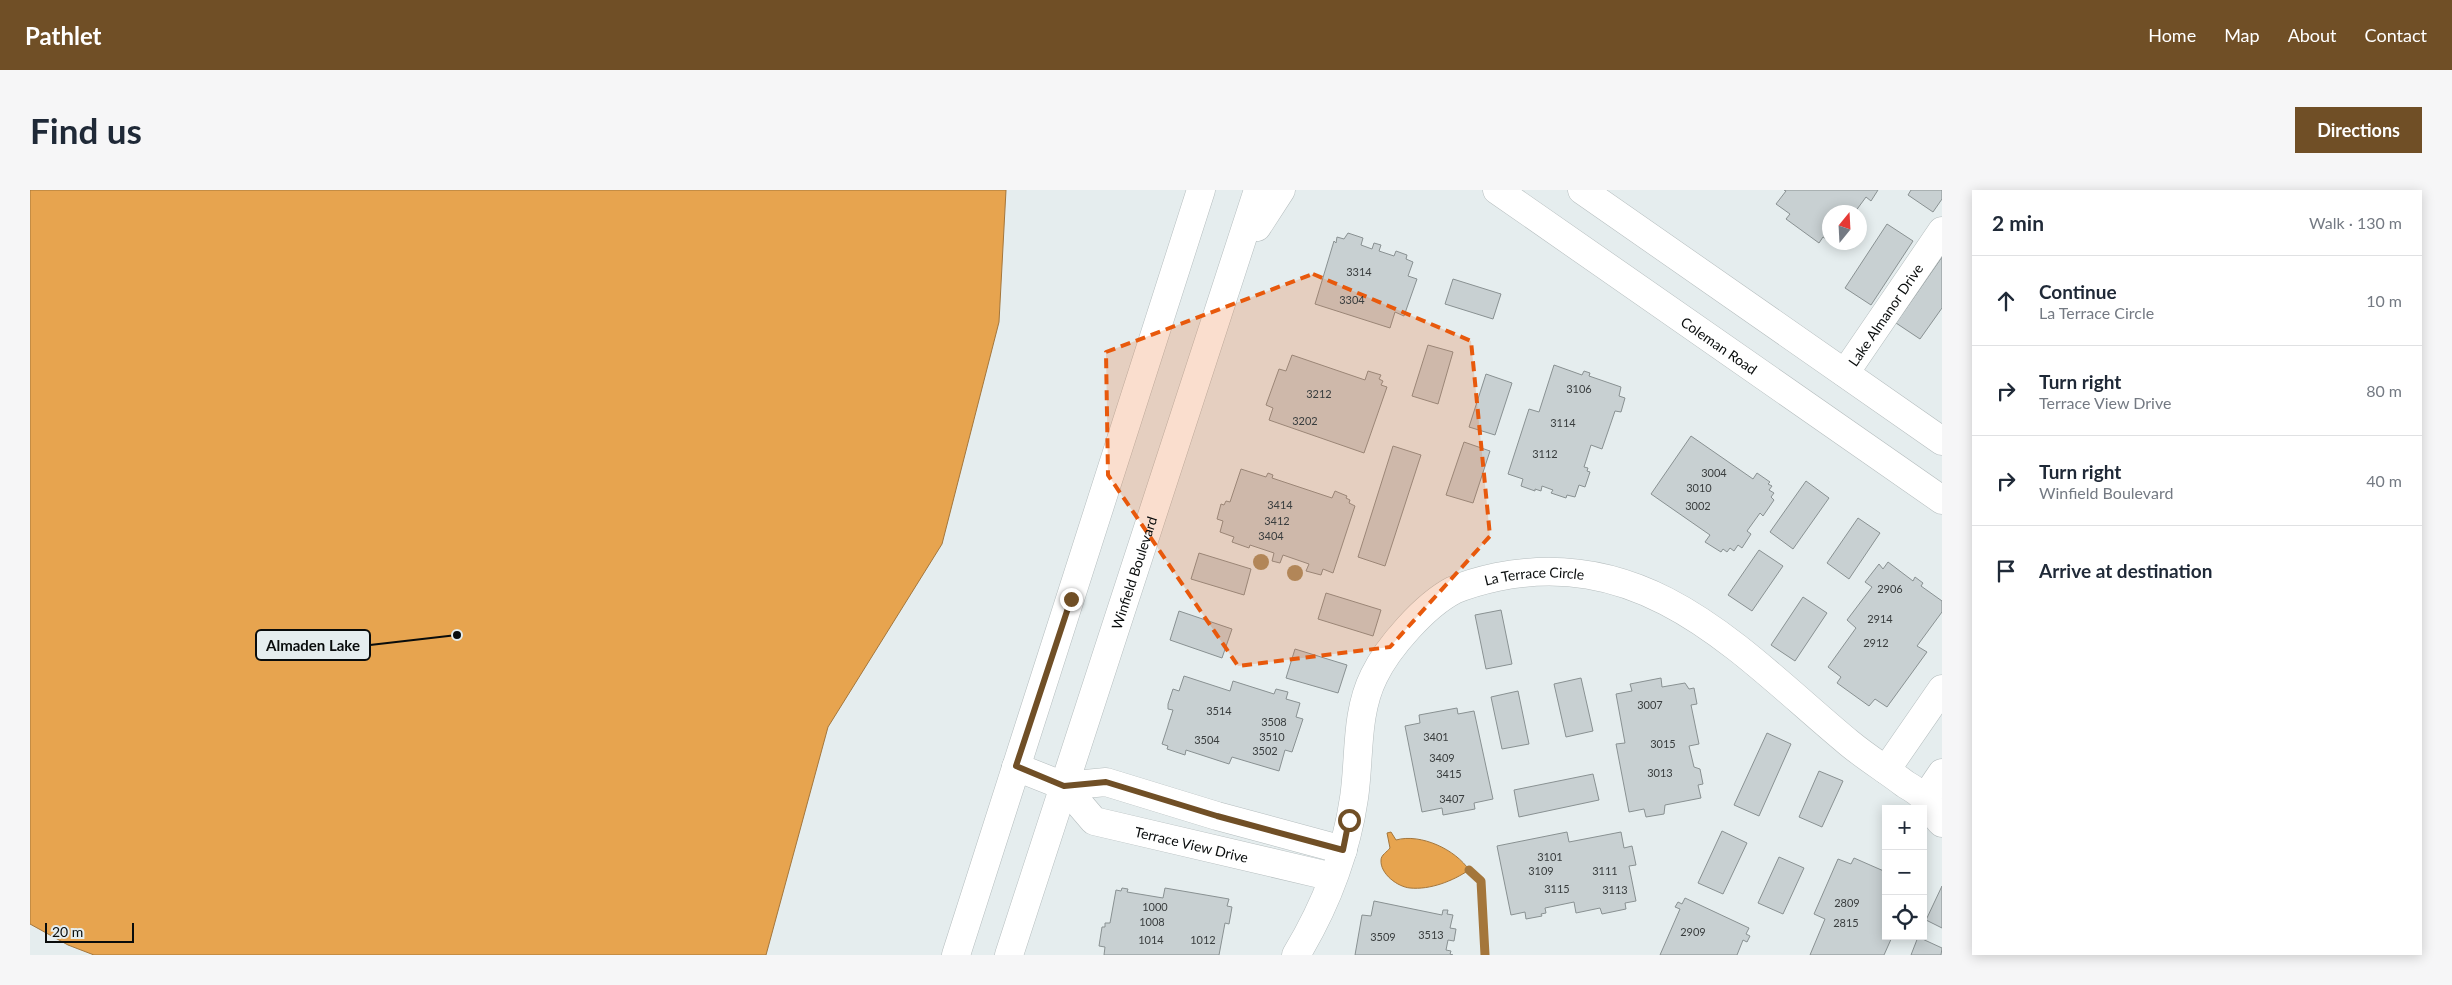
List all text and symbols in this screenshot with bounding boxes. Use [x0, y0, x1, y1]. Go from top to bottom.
text: Pathlet [25, 21, 102, 50]
text: Home [2148, 24, 2196, 46]
text: Map [2224, 24, 2260, 46]
text: About [2288, 24, 2337, 46]
text: Contact [2365, 24, 2427, 46]
button: Directions [2295, 107, 2422, 153]
text: Find us [30, 109, 142, 151]
north arrow [1822, 205, 1867, 250]
text: 2 min [1992, 210, 2044, 235]
text: Walk · 130 m [2309, 213, 2402, 232]
street label: Lake Almanor Drive [1844, 260, 1926, 369]
house number: 3314 [1346, 265, 1372, 278]
text: Continue [2039, 280, 2117, 303]
icon: ahead [1992, 287, 2020, 315]
text: 10 m [2366, 291, 2402, 310]
house number: 3304 [1339, 293, 1365, 306]
text: La Terrace Circle [2039, 303, 2154, 322]
street label: Coleman Road [1678, 313, 1761, 377]
text: Turn right [2039, 370, 2121, 393]
icon: right [1992, 377, 2020, 405]
text: 80 m [2366, 381, 2402, 400]
house number: 3106 [1566, 382, 1592, 395]
house number: 3212 [1306, 387, 1332, 400]
text: Terrace View Drive [2039, 393, 2171, 412]
house number: 3202 [1292, 414, 1318, 427]
house number: 3114 [1550, 416, 1576, 429]
house number: 3112 [1532, 447, 1558, 460]
text: Turn right [2039, 460, 2121, 483]
house number: 3004 [1701, 466, 1727, 479]
icon: right [1992, 467, 2020, 495]
text: 40 m [2366, 471, 2402, 490]
house number: 3010 [1686, 481, 1712, 494]
text: Winfield Boulevard [2039, 483, 2173, 502]
house number: 3414 [1267, 498, 1293, 511]
house number: 3002 [1685, 499, 1711, 512]
street label: Winfield Boulevard [1107, 514, 1160, 631]
house number: 3412 [1264, 514, 1290, 527]
house number: 3404 [1258, 529, 1284, 542]
icon: arrive [1992, 557, 2020, 585]
text: Arrive at destination [2039, 559, 2212, 582]
street label: La Terrace Circle [1482, 563, 1585, 588]
house number: 2906 [1877, 582, 1903, 595]
route end [1060, 588, 1083, 611]
house number: 2914 [1867, 612, 1893, 625]
callout: Almaden Lake [256, 630, 370, 660]
text: Almaden Lake [265, 636, 360, 654]
house number: 2912 [1863, 636, 1889, 649]
house number: 3007 [1637, 698, 1663, 711]
house number: 3514 [1206, 704, 1232, 717]
house number: 3508 [1261, 715, 1287, 728]
house number: 3510 [1259, 730, 1285, 743]
house number: 3401 [1423, 730, 1449, 743]
house number: 3504 [1194, 733, 1220, 746]
house number: 3015 [1650, 737, 1676, 750]
house number: 3502 [1252, 744, 1278, 757]
house number: 3409 [1429, 751, 1455, 764]
house number: 3013 [1647, 766, 1673, 779]
house number: 3415 [1436, 767, 1462, 780]
house number: 3407 [1439, 792, 1465, 805]
map controls [1882, 805, 1927, 940]
button: + [1882, 805, 1927, 850]
route start [1338, 809, 1361, 832]
street label: Terrace View Drive [1133, 822, 1250, 865]
house number: 3101 [1537, 850, 1563, 863]
button: − [1882, 850, 1927, 895]
house number: 3109 [1528, 864, 1554, 877]
house number: 3111 [1592, 864, 1618, 877]
house number: 3115 [1544, 882, 1570, 895]
house number: 3113 [1602, 883, 1628, 896]
button: locate [1882, 895, 1927, 940]
house number: 2809 [1834, 896, 1860, 909]
house number: 1000 [1142, 900, 1168, 913]
house number: 1008 [1139, 915, 1165, 928]
house number: 2815 [1833, 916, 1859, 929]
scale bar [45, 920, 134, 943]
text: 20 m [52, 923, 83, 940]
house number: 2909 [1680, 925, 1706, 938]
house number: 3513 [1418, 928, 1444, 941]
house number: 3509 [1370, 930, 1396, 943]
house number: 1014 [1138, 933, 1164, 946]
house number: 1012 [1190, 933, 1216, 946]

